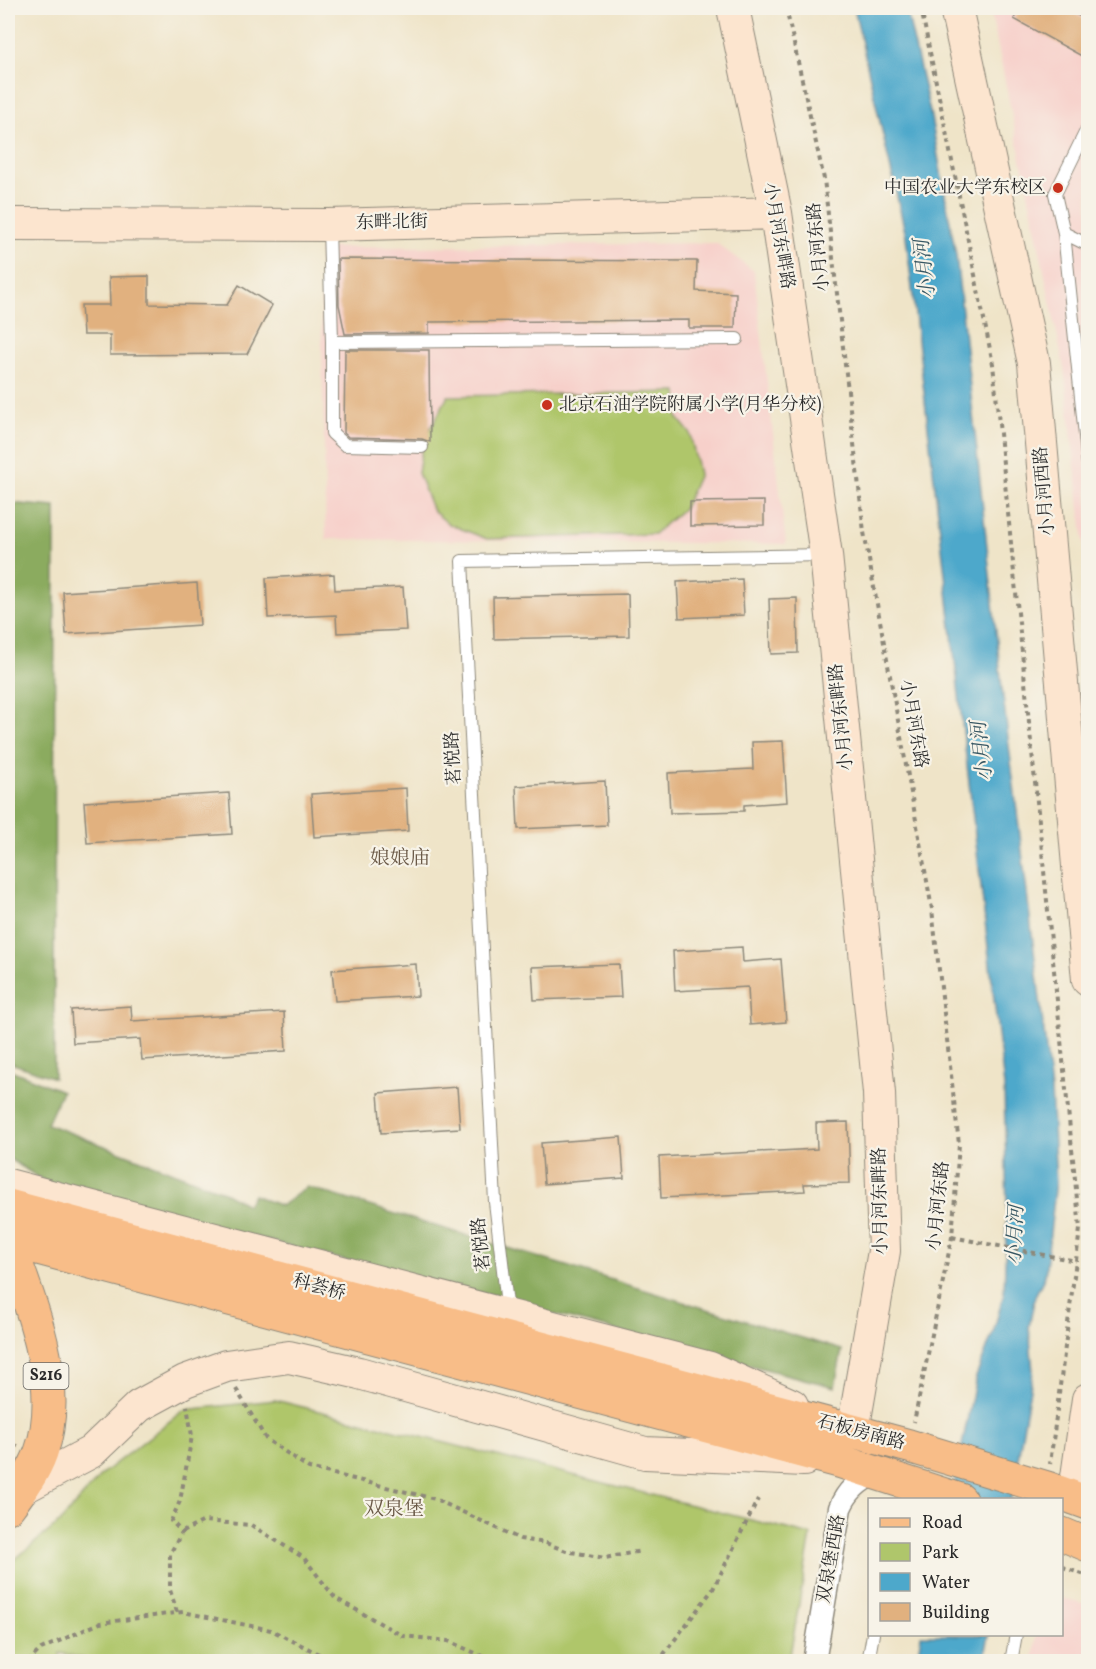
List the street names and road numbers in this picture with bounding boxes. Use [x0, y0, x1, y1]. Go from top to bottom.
street label: 小月河东畔路 [756, 181, 800, 291]
street label: 小月河东路 [802, 201, 836, 293]
street label: 东畔北街 [356, 210, 428, 236]
street label: 小月河西路 [1029, 445, 1061, 537]
street label: 小月河东畔路 [824, 662, 860, 772]
street label: 小月河东路 [893, 678, 933, 770]
street label: 茗悦路 [440, 730, 468, 786]
street label: 小月河东畔路 [868, 1147, 894, 1255]
street label: 小月河东路 [922, 1160, 956, 1252]
street label: 茗悦路 [467, 1216, 497, 1272]
street label: 科荟桥 [290, 1269, 348, 1307]
road number: S216 [24, 1363, 68, 1389]
street label: 石板房南路 [814, 1409, 908, 1457]
street label: 双泉堡西路 [812, 1513, 852, 1605]

